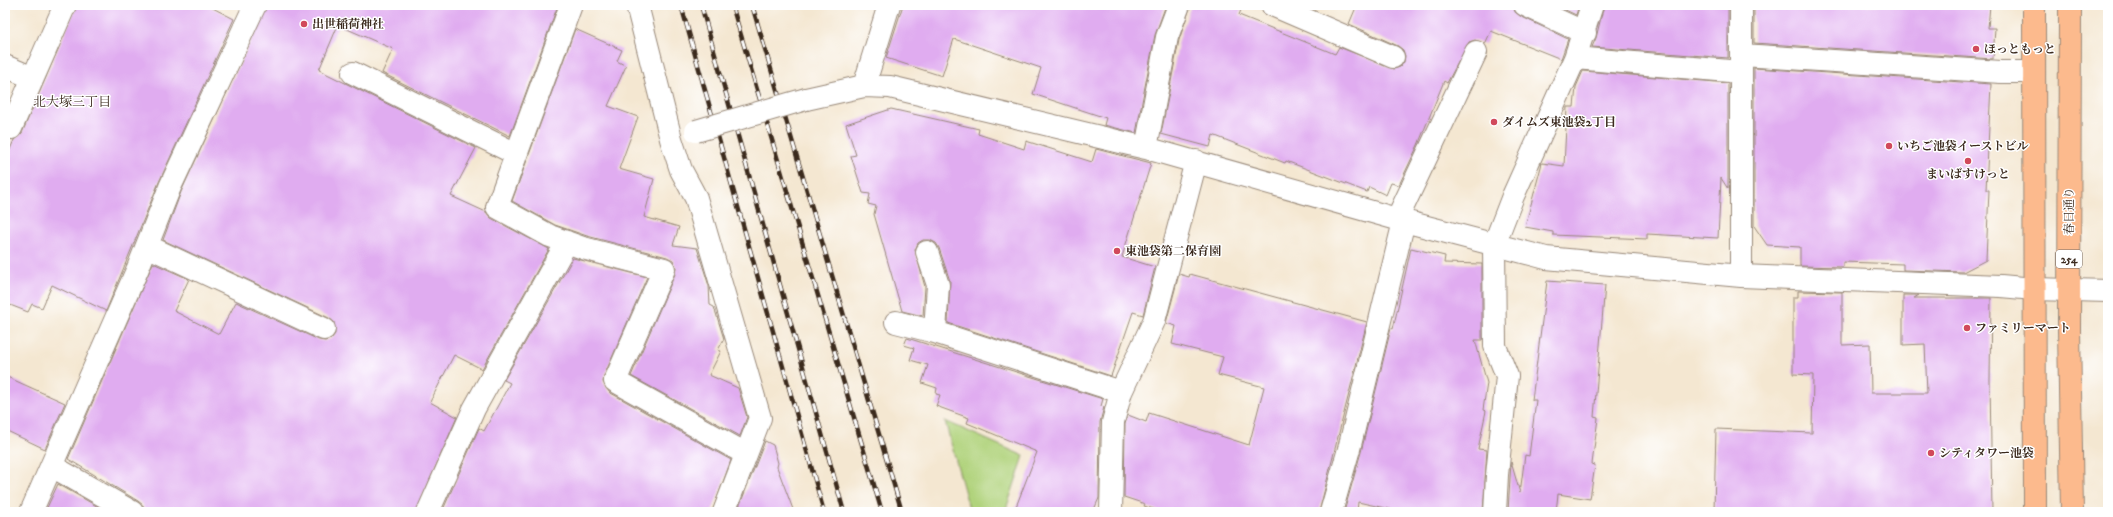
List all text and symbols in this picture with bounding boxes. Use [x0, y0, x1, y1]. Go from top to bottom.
place label: 出世稲荷神社 [312, 17, 384, 32]
marker: 出世稲荷神社 [299, 19, 309, 29]
place label: ほっともっと [1984, 42, 2056, 57]
marker: ほっともっと [1971, 44, 1981, 54]
district label: 北大塚三丁目 [33, 94, 111, 110]
place label: ダイムズ東池袋2丁目 [1502, 115, 1616, 130]
marker: ダイムズ東池袋2丁目 [1489, 117, 1499, 127]
place label: いちご池袋イーストビル [1897, 139, 2028, 154]
marker: いちご池袋イーストビル [1884, 141, 1894, 151]
marker: まいばすけっと [1963, 156, 1973, 166]
place label: まいばすけっと [1926, 167, 2010, 182]
street label: 春日通り [2062, 187, 2077, 235]
place label: 東池袋第二保育園 [1125, 244, 1221, 259]
marker: 東池袋第二保育園 [1112, 246, 1122, 256]
road number: 254 [2056, 250, 2082, 268]
place label: ファミリーマート [1975, 321, 2071, 336]
marker: ファミリーマート [1962, 323, 1972, 333]
place label: シティタワー池袋 [1939, 446, 2034, 461]
marker: シティタワー池袋 [1926, 448, 1936, 458]

